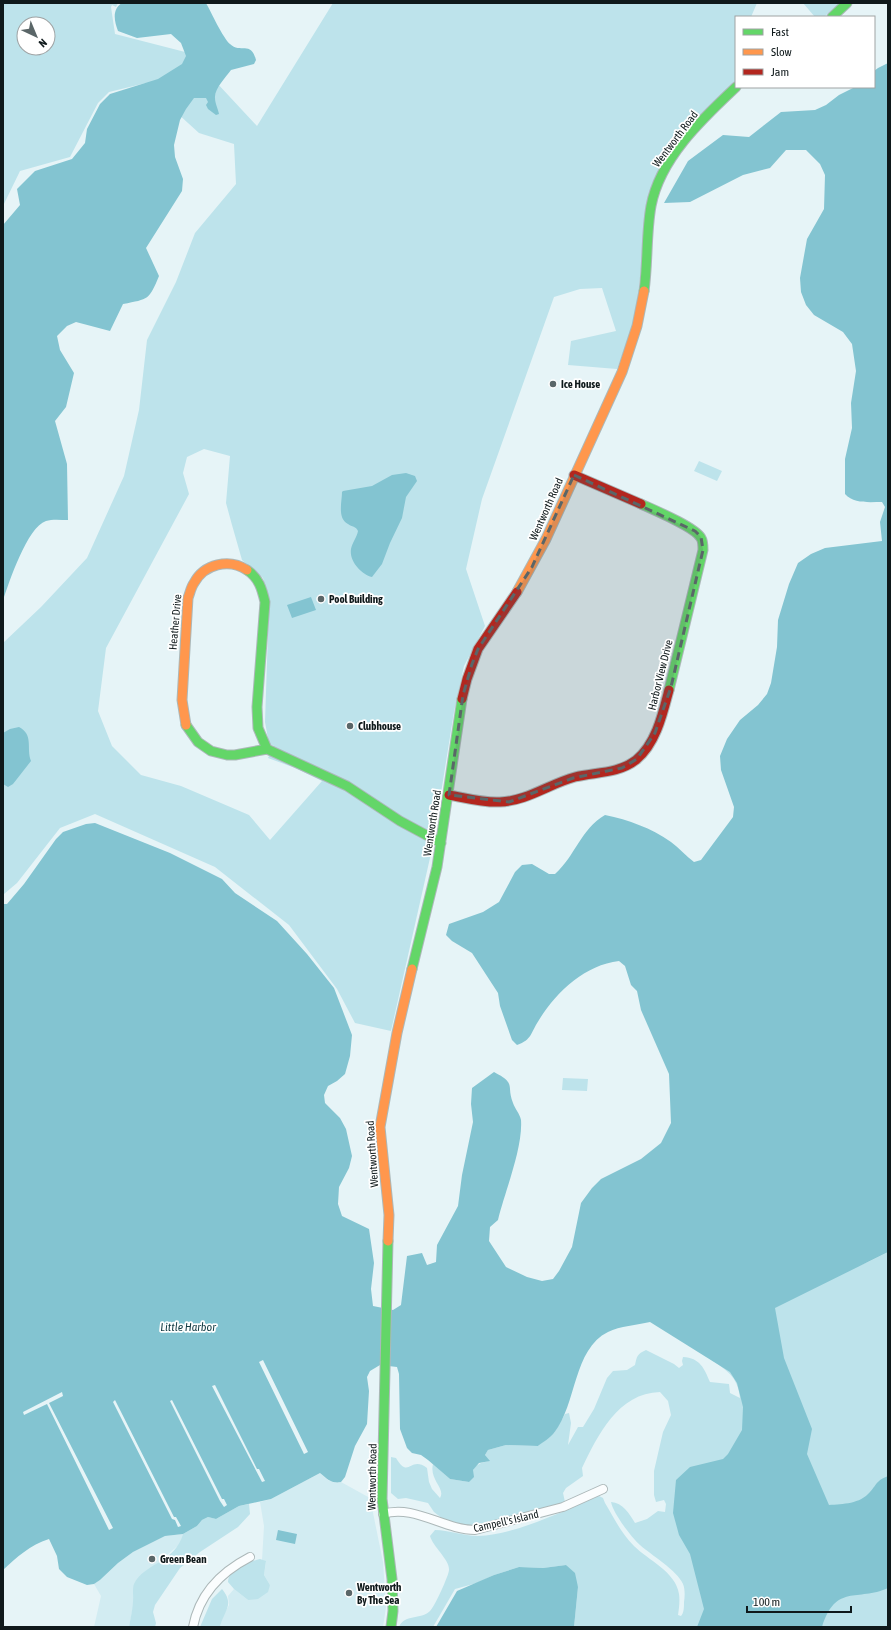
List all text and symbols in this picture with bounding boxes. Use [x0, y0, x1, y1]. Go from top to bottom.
north arrow [16, 16, 56, 56]
legend [735, 16, 875, 88]
text: Fast [771, 25, 789, 39]
text: N [36, 37, 49, 50]
text: Slow [771, 45, 792, 59]
text: Jam [771, 65, 789, 79]
street label: Wentworth Road [650, 109, 700, 169]
place label: Ice House [561, 378, 600, 390]
marker: Ice House [548, 379, 558, 389]
street label: Wentworth Road [527, 476, 565, 542]
place label: Pool Building [329, 593, 383, 605]
street label: Heather Drive [167, 594, 183, 650]
marker: Pool Building [316, 594, 326, 604]
street label: Harbor View Drive [645, 639, 675, 711]
place label: Clubhouse [358, 720, 401, 732]
marker: Clubhouse [345, 721, 355, 731]
street label: Wentworth Road [421, 789, 443, 857]
street label: Wentworth Road [364, 1120, 380, 1188]
water label: Little Harbor [160, 1320, 216, 1334]
street label: Wentworth Road [365, 1443, 379, 1511]
street label: Campell's Island [472, 1508, 540, 1534]
place label: Green Bean [160, 1553, 207, 1565]
marker: Green Bean [147, 1554, 157, 1564]
place label: Wentworth By The Sea [356, 1581, 401, 1606]
marker: Wentworth By The Sea [344, 1588, 354, 1598]
scale bar [747, 1588, 851, 1614]
text: 100 m [753, 1595, 780, 1609]

